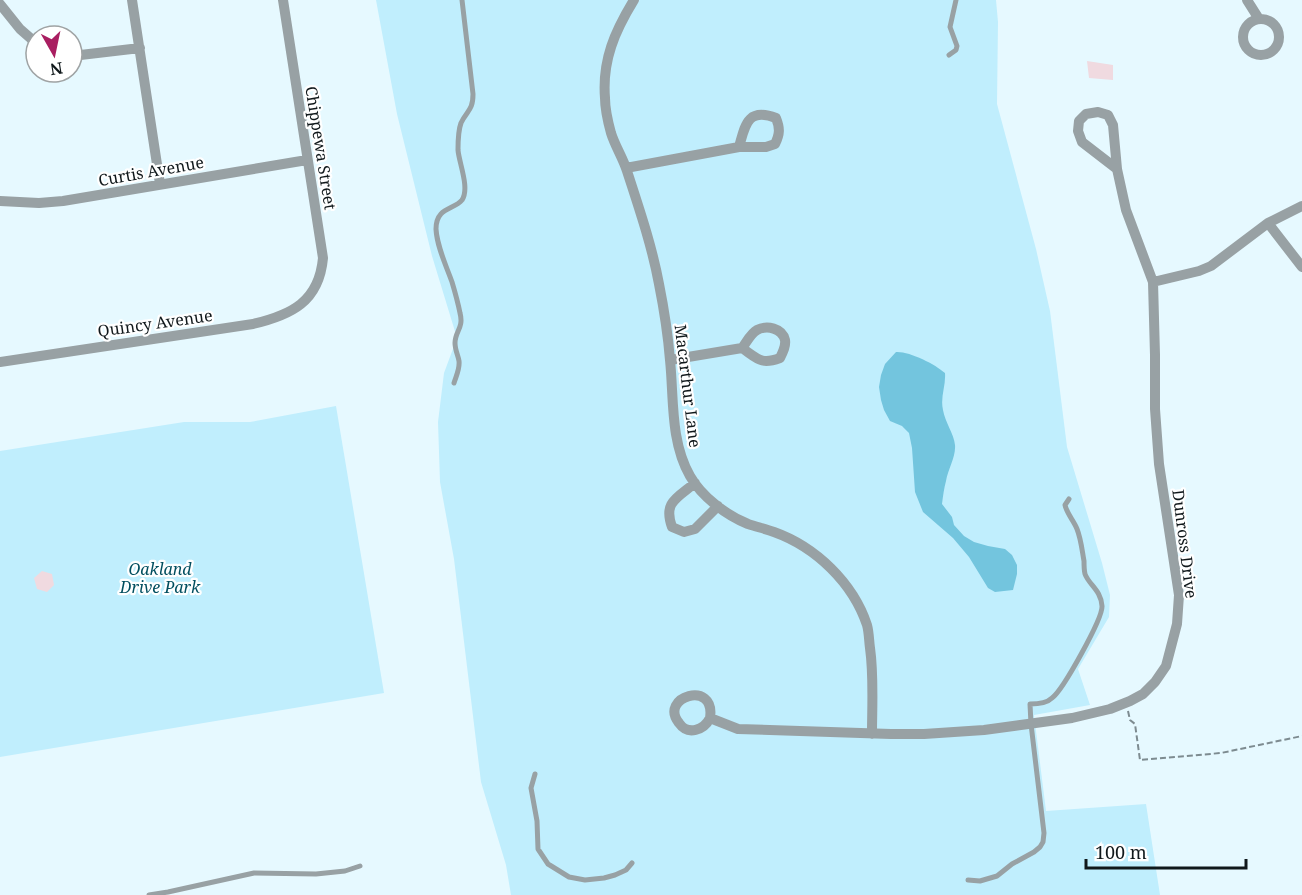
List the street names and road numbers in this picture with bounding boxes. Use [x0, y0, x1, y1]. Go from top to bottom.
street label: Chippewa Street [300, 85, 342, 212]
street label: Curtis Avenue [96, 151, 206, 191]
street label: Quincy Avenue [96, 304, 214, 342]
street label: Macarthur Lane [670, 323, 706, 449]
street label: Dunross Drive [1167, 488, 1203, 600]

